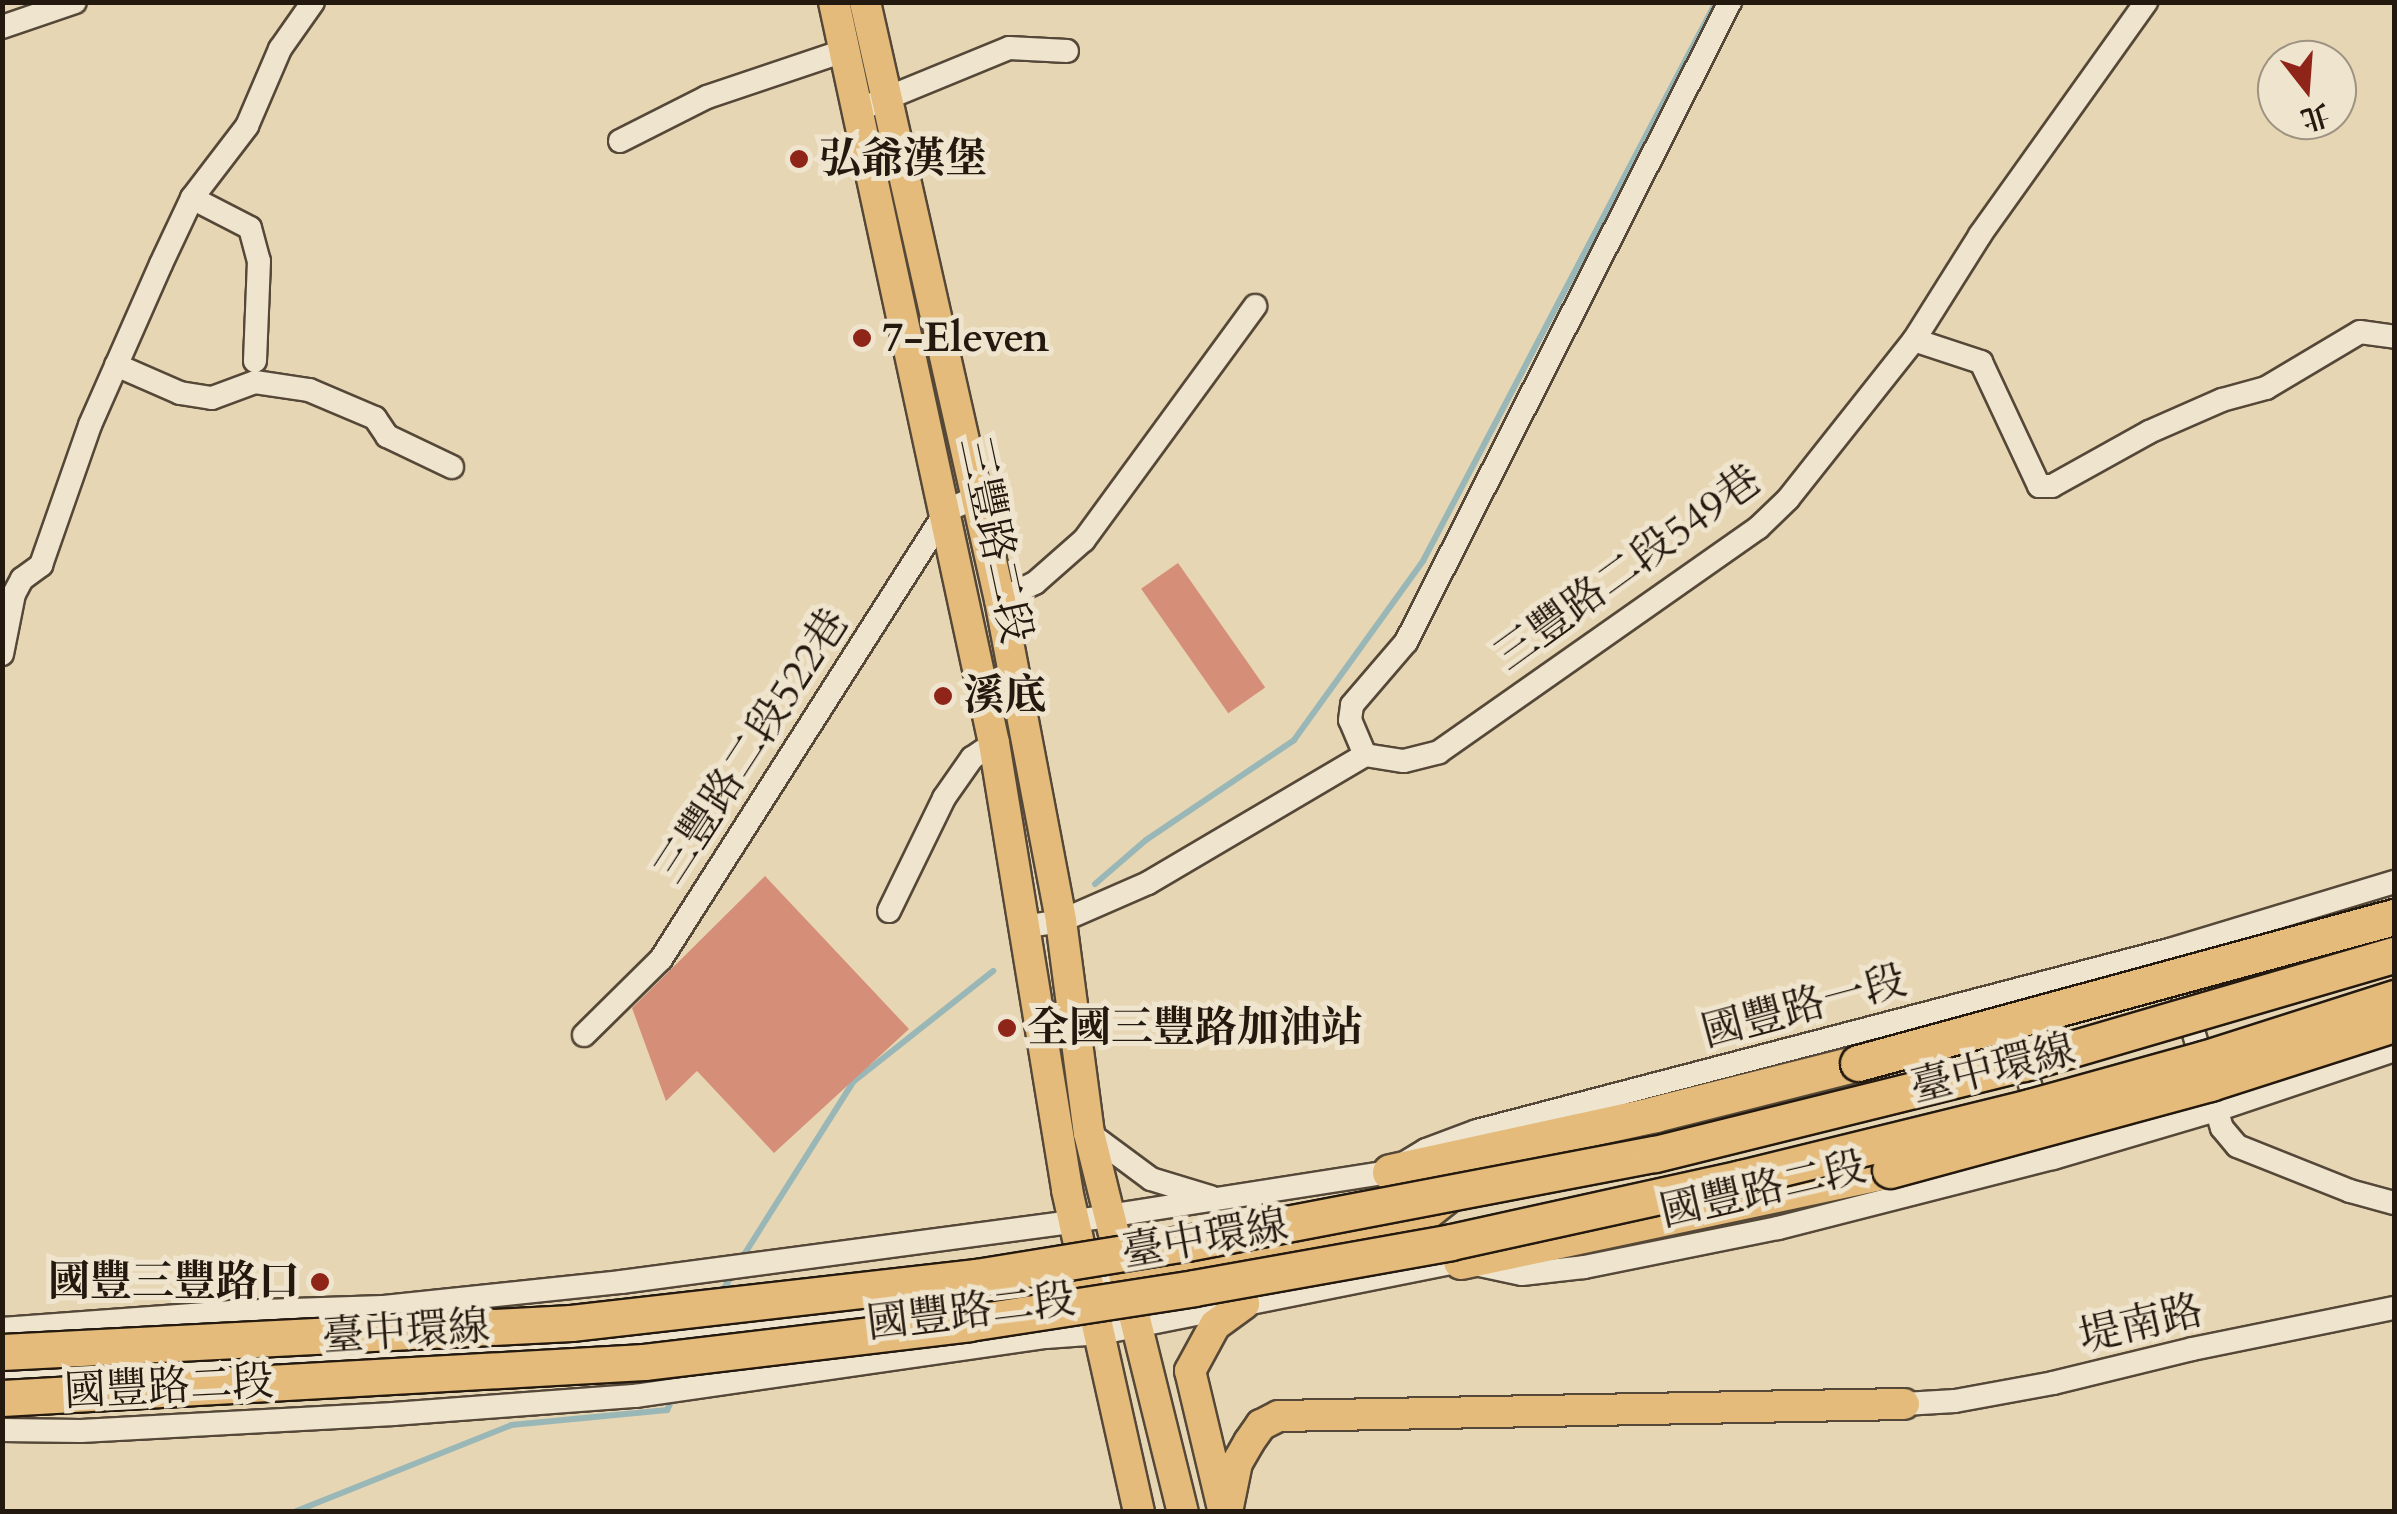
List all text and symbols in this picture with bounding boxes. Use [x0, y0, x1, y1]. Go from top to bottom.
north arrow [2257, 40, 2357, 140]
text: 北 [2296, 95, 2334, 139]
place label: 弘爺漢堡 [819, 134, 987, 184]
marker: 弘爺漢堡 [788, 148, 810, 170]
place label: 7-Eleven [882, 313, 1049, 363]
marker: 7-Eleven [851, 327, 873, 349]
street label: 三豐路二段 [949, 432, 1041, 648]
street label: 三豐路二段549巷 [1485, 455, 1771, 681]
street label: 三豐路二段522巷 [645, 600, 859, 892]
place label: 溪底 [963, 671, 1047, 721]
marker: 溪底 [932, 685, 954, 707]
street label: 國豐路一段 [1696, 955, 1912, 1059]
place label: 全國三豐路加油站 [1027, 1003, 1363, 1053]
marker: 全國三豐路加油站 [996, 1017, 1018, 1039]
street label: 臺中環線 [1905, 1024, 2081, 1114]
street label: 國豐路二段 [1655, 1142, 1871, 1238]
street label: 臺中環線 [1118, 1200, 1292, 1278]
place label: 國豐三豐路口 [48, 1257, 300, 1307]
marker: 國豐三豐路口 [309, 1271, 331, 1293]
street label: 國豐路二段 [864, 1274, 1078, 1350]
street label: 堤南路 [2074, 1285, 2208, 1363]
street label: 臺中環線 [320, 1301, 492, 1363]
street label: 國豐路二段 [63, 1356, 275, 1418]

